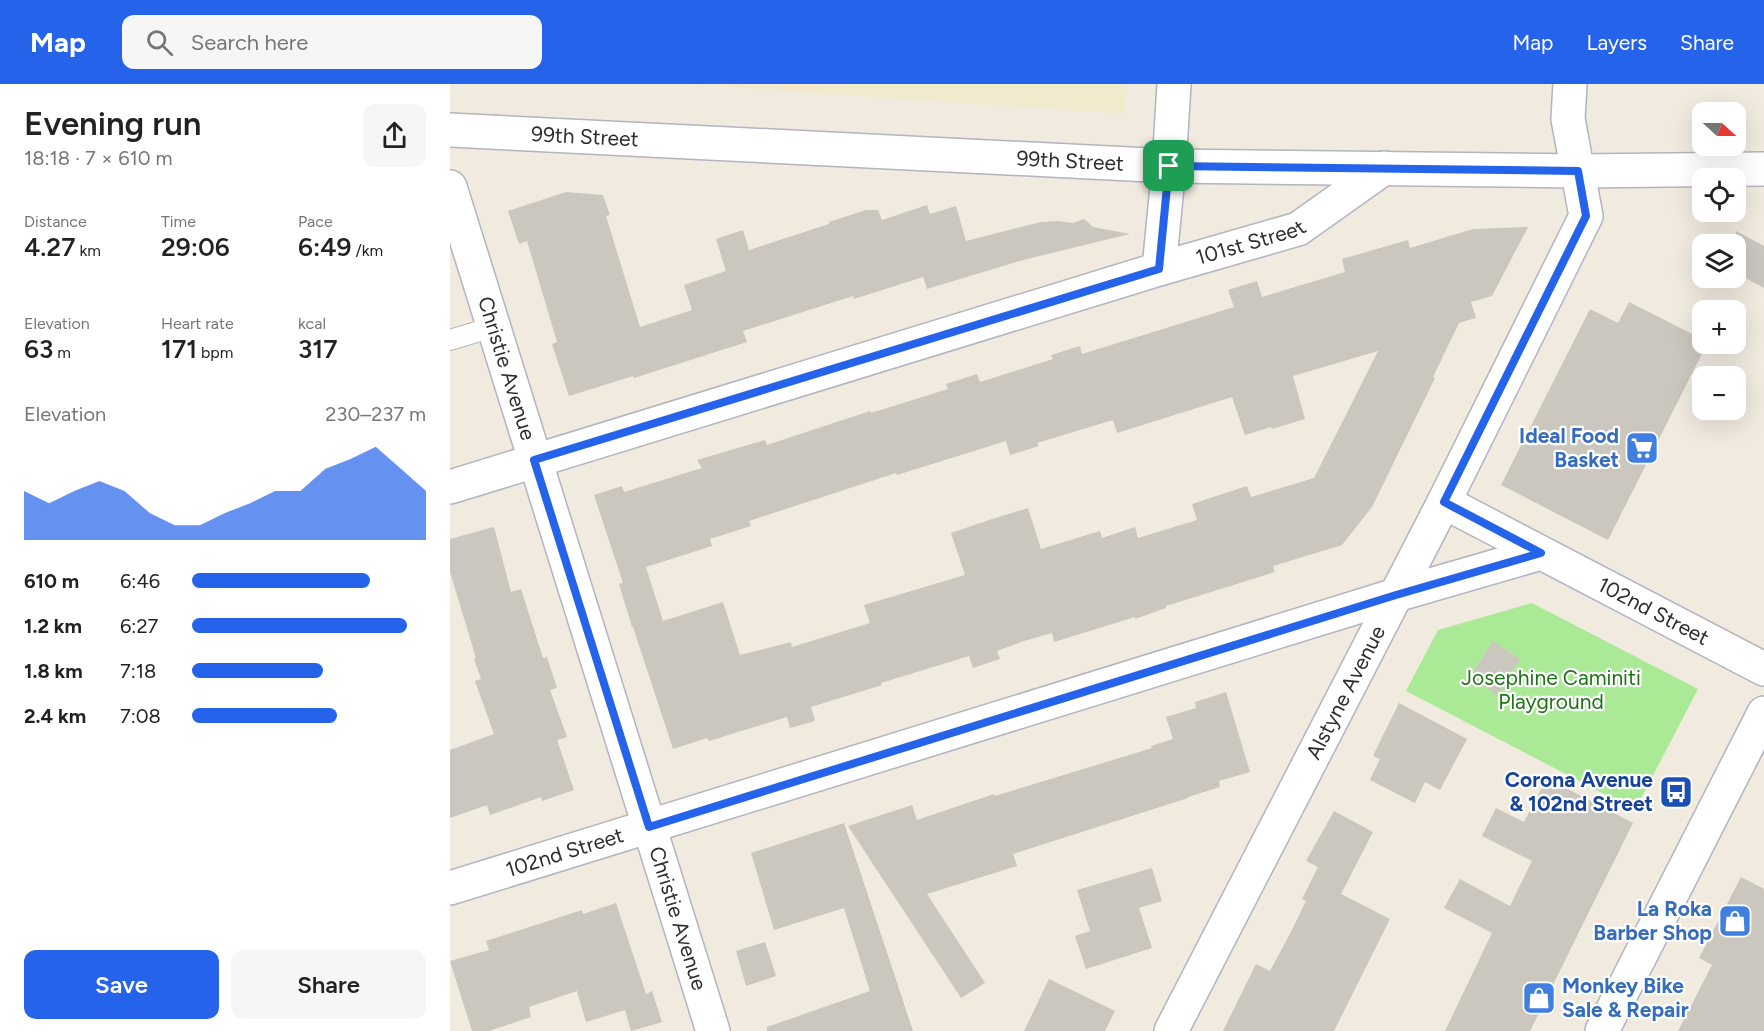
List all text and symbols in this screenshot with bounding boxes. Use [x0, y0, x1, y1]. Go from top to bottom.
search box [122, 15, 542, 69]
text: Map [30, 25, 86, 59]
icon: search [143, 26, 176, 59]
text: Search here [191, 29, 308, 56]
text: Map [1513, 30, 1553, 55]
text: Layers [1586, 30, 1647, 55]
text: Share [1680, 30, 1734, 55]
north arrow [1692, 102, 1746, 156]
map controls [1692, 102, 1746, 420]
text: Evening run [24, 104, 201, 143]
button: share [363, 104, 426, 167]
street label: 99th Street [531, 121, 639, 151]
pin [1143, 140, 1194, 191]
street label: 99th Street [1016, 145, 1125, 176]
text: 18:18 · 7 × 610 m [24, 146, 173, 170]
icon: arrive [1152, 149, 1185, 182]
button: locate [1692, 168, 1746, 222]
text: Distance [24, 212, 87, 231]
text: Time [161, 212, 196, 231]
text: Pace [298, 212, 333, 231]
street label: 101st Street [1193, 214, 1311, 270]
text: 4.27 [24, 231, 75, 263]
text: 29:06 [161, 231, 230, 263]
text: 6:49 [298, 231, 352, 263]
button: layers [1692, 234, 1746, 288]
text: km [75, 241, 101, 260]
text: /km [352, 241, 383, 260]
street label: Christie Avenue [473, 293, 541, 443]
button: + [1692, 300, 1746, 354]
text: Elevation [24, 314, 90, 333]
text: Heart rate [161, 314, 234, 333]
text: kcal [298, 314, 326, 333]
text: 63 [24, 333, 53, 365]
text: 171 [161, 333, 197, 365]
text: 317 [298, 333, 337, 365]
text: m [53, 343, 71, 362]
text: bpm [197, 343, 233, 362]
button: − [1692, 366, 1746, 420]
text: Elevation [24, 402, 106, 426]
text: 230–237 m [325, 402, 426, 426]
place label: Ideal Food Basket [1519, 423, 1619, 472]
supermarket icon: Ideal Food Basket [1624, 430, 1660, 466]
text: 610 m [24, 569, 79, 593]
text: 6:46 [120, 569, 160, 593]
street label: 102nd Street [1594, 571, 1713, 650]
text: 1.2 km [24, 614, 82, 638]
text: 6:27 [120, 614, 158, 638]
street label: Alstyne Avenue [1300, 621, 1390, 763]
text: 1.8 km [24, 659, 83, 683]
text: 7:18 [120, 659, 156, 683]
park label: Josephine Caminiti Playground [1461, 665, 1641, 714]
text: 2.4 km [24, 704, 86, 728]
text: 7:08 [120, 704, 161, 728]
place label: Corona Avenue & 102nd Street [1505, 767, 1653, 816]
bus stop icon: Corona Avenue & 102nd Street [1658, 774, 1694, 810]
street label: 102nd Street [503, 822, 626, 882]
street label: Christie Avenue [644, 843, 712, 993]
place label: La Roka Barber Shop [1593, 896, 1712, 945]
shop icon: La Roka Barber Shop [1717, 903, 1753, 939]
button: Save [24, 950, 219, 1019]
button: Share [231, 950, 426, 1019]
place label: Monkey Bike Sale & Repair [1562, 973, 1689, 1022]
shop icon: Monkey Bike Sale & Repair [1521, 980, 1557, 1016]

